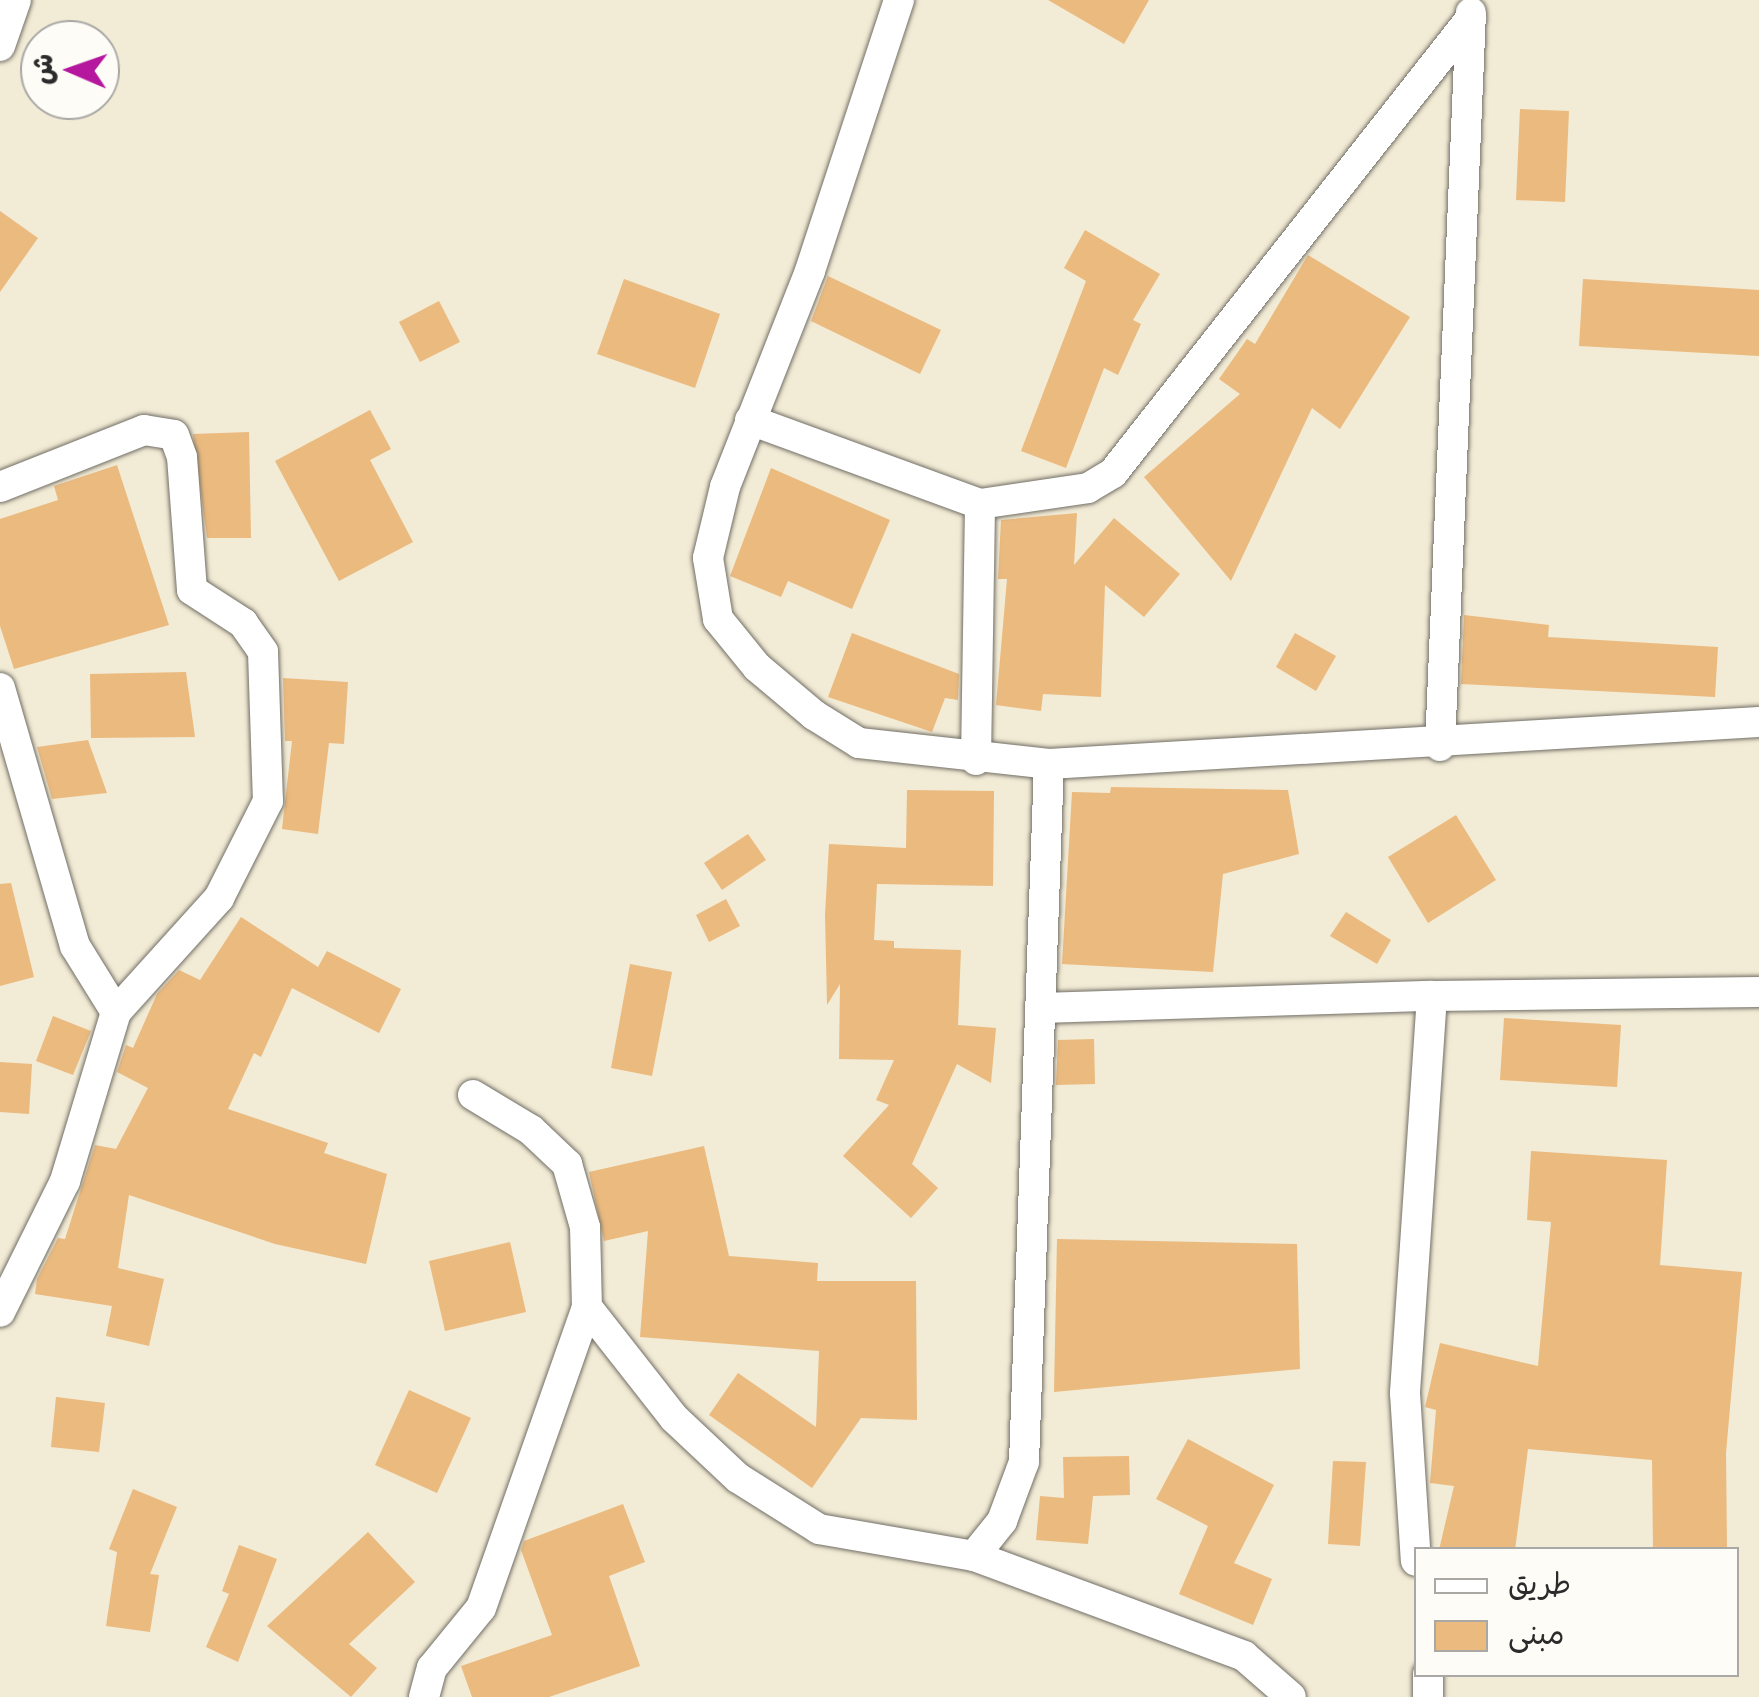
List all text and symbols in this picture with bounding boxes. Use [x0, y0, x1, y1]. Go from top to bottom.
north arrow [20, 20, 120, 120]
text: ش [24, 53, 60, 85]
legend [1414, 1547, 1739, 1677]
text: طريق [1508, 1565, 1571, 1602]
text: مبنى [1508, 1615, 1564, 1652]

